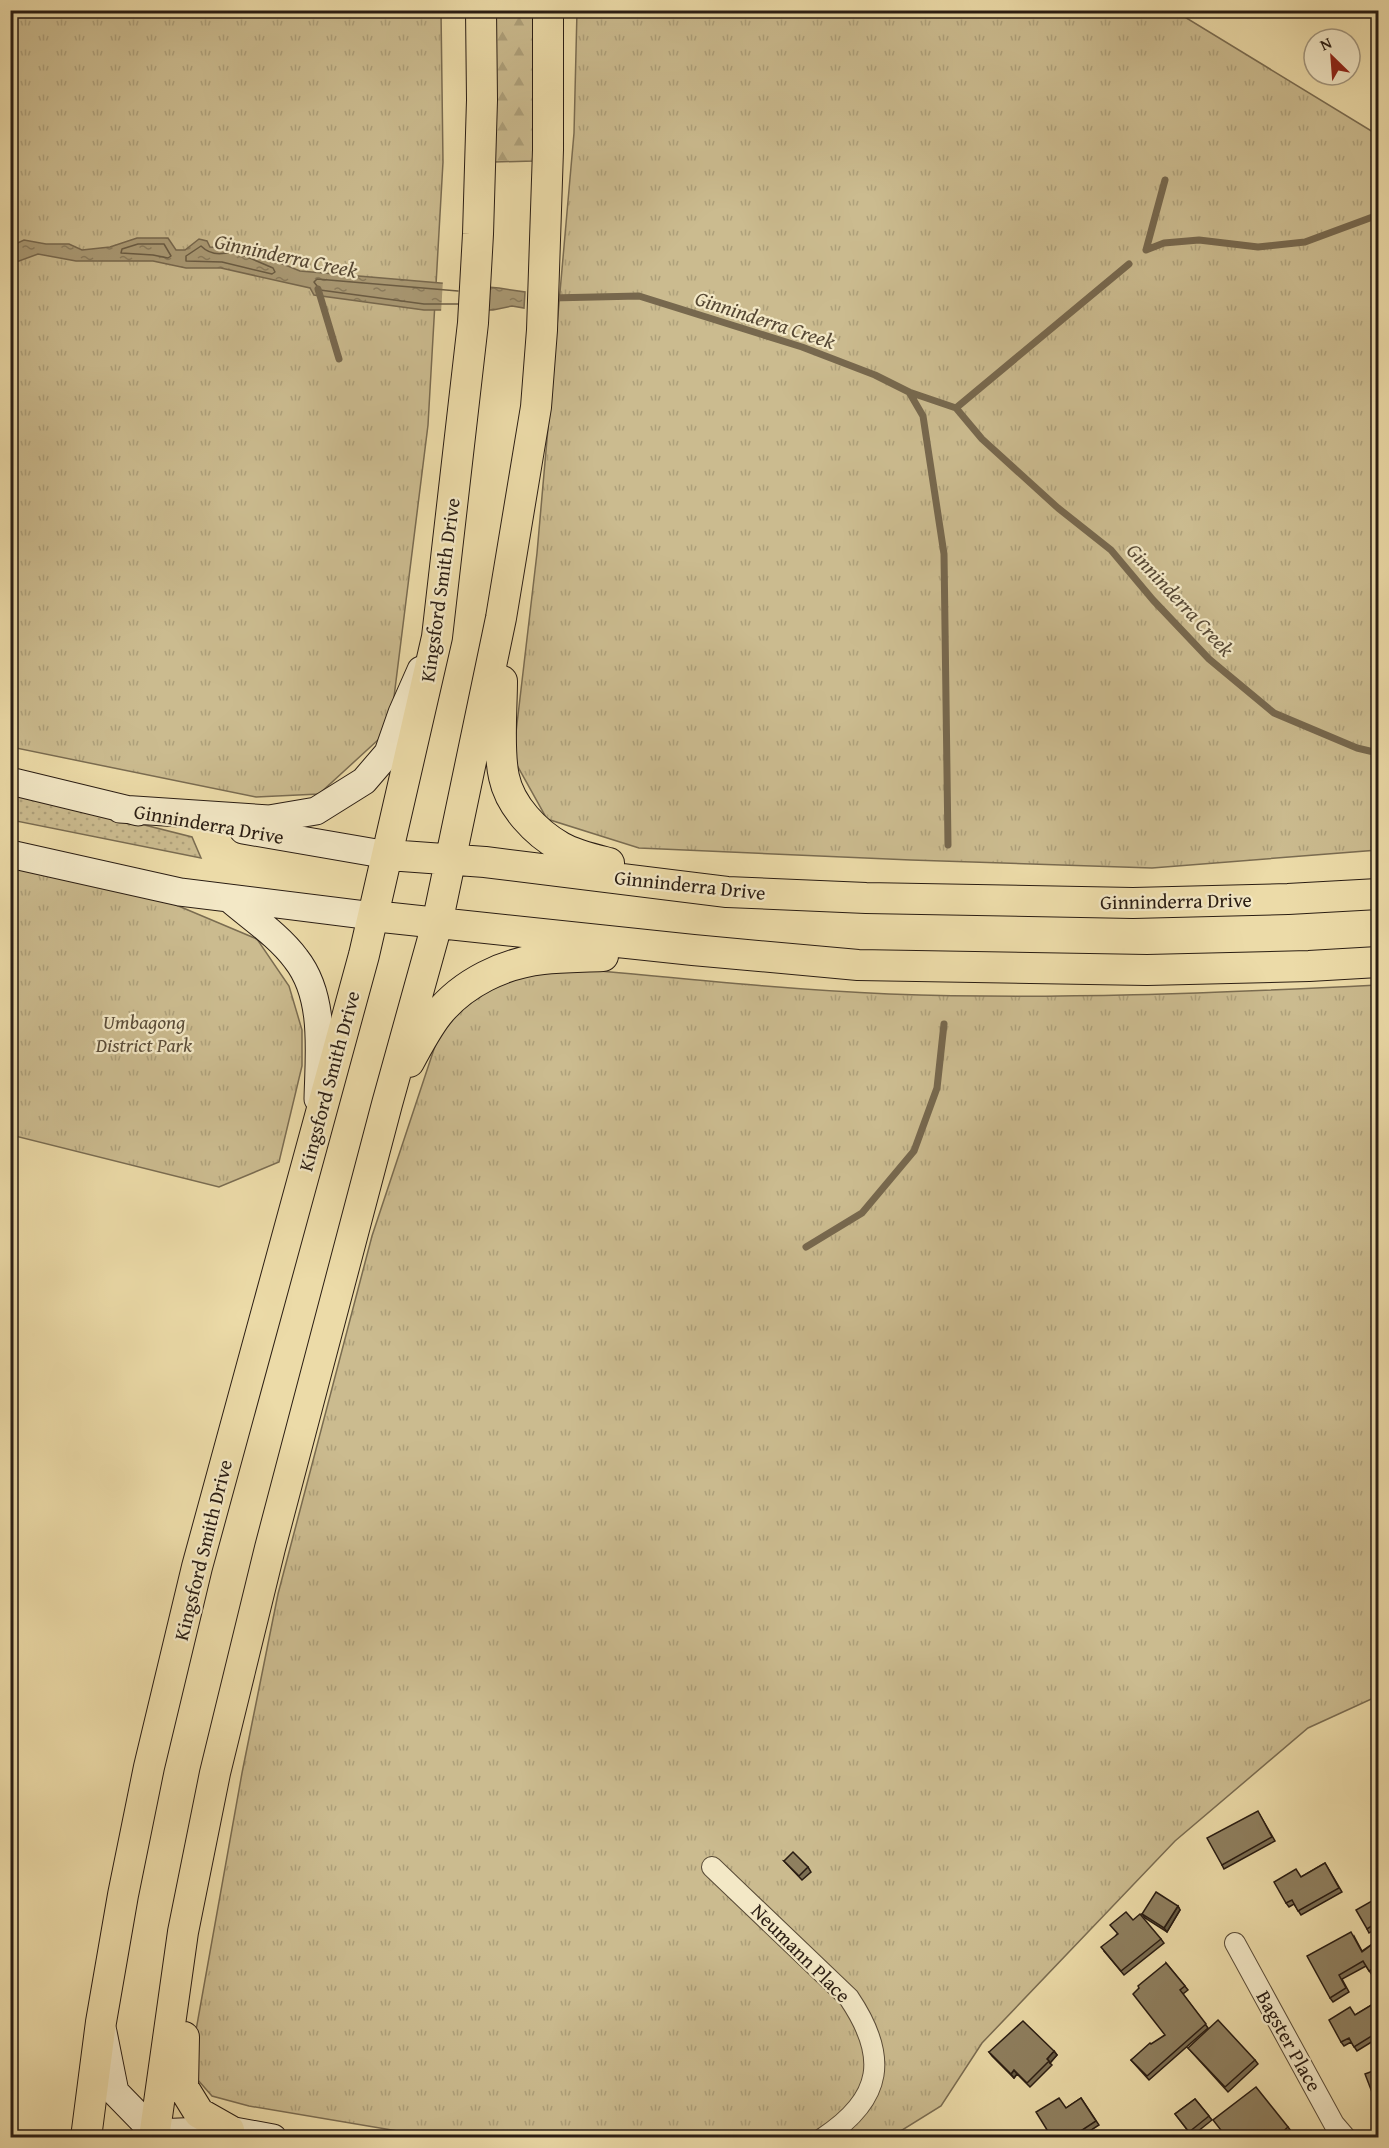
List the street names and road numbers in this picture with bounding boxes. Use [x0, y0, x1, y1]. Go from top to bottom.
street label: Kingsford Smith Drive [412, 496, 467, 684]
street label: Ginninderra Drive [132, 796, 286, 851]
street label: Ginninderra Drive [613, 862, 767, 907]
street label: Ginninderra Drive [1100, 885, 1252, 916]
street label: Kingsford Smith Drive [290, 987, 367, 1174]
street label: Kingsford Smith Drive [166, 1456, 239, 1643]
street label: Neumann Place [745, 1896, 858, 2009]
street label: Bagster Place [1250, 1985, 1329, 2097]

